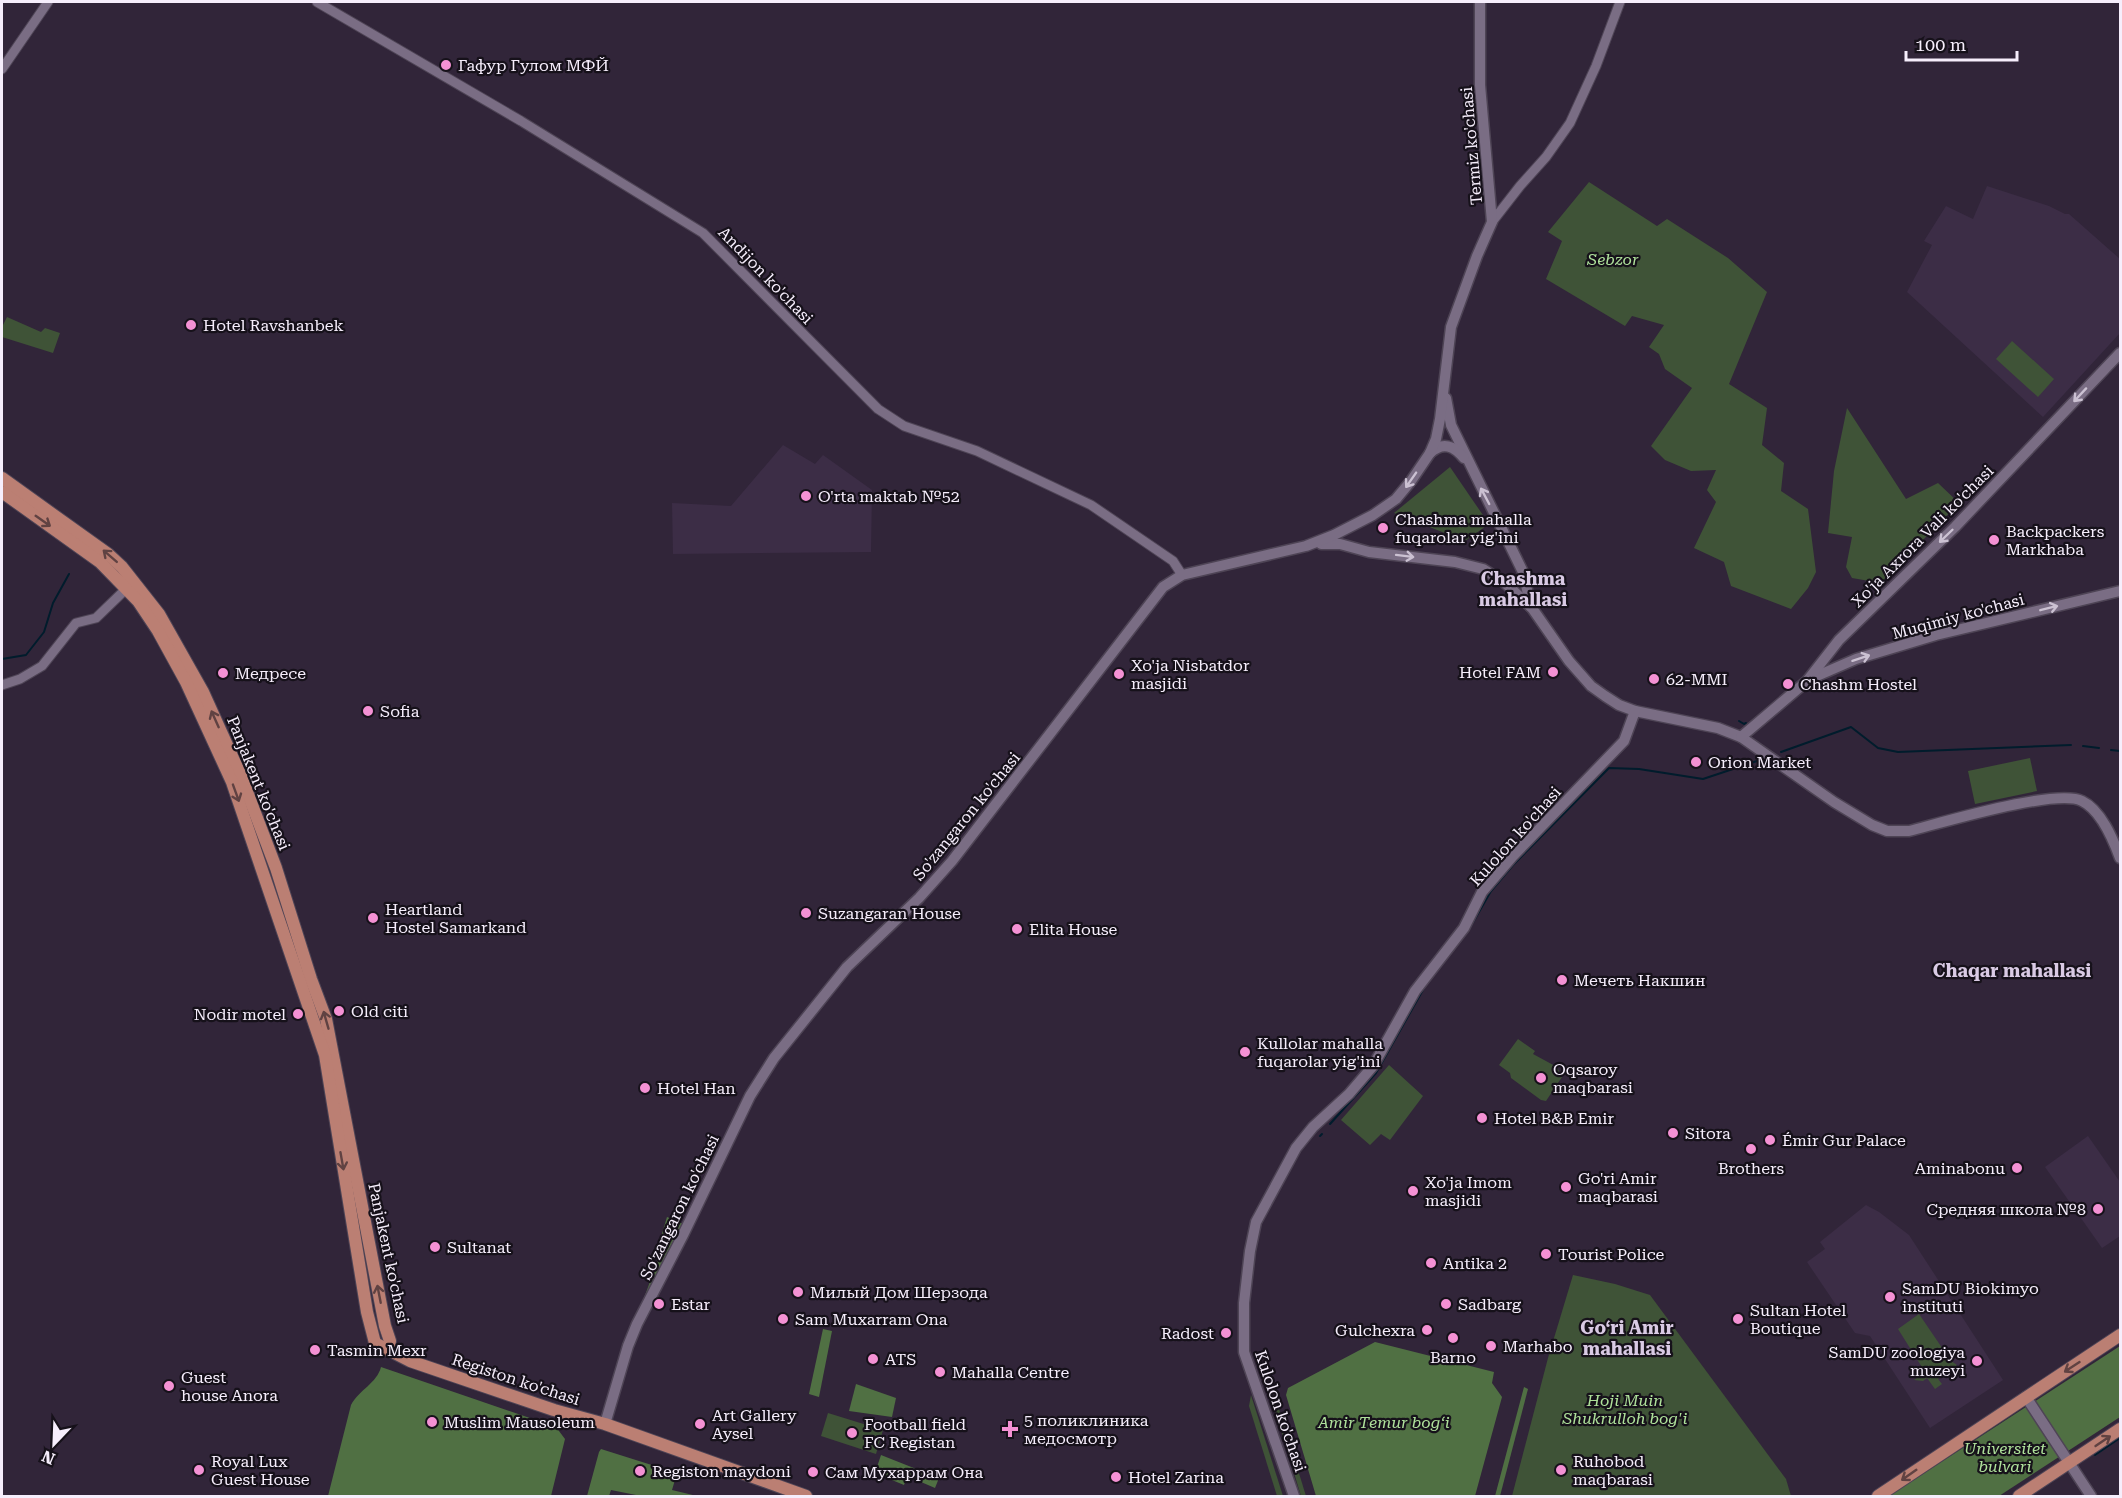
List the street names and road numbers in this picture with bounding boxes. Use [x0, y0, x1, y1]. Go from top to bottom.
street label: Termiz ko'chasi [1457, 86, 1486, 206]
street label: Andijon ko'chasi [714, 223, 817, 328]
street label: Xo'ja Axrora Vali ko'chasi [1847, 461, 1997, 611]
street label: Muqimiy ko'chasi [1890, 590, 2026, 643]
street label: Panjakent ko'chasi [223, 713, 294, 853]
street label: So'zangaron ko'chasi [909, 748, 1024, 884]
street label: Kulolon ko'chasi [1466, 783, 1565, 890]
street label: So'zangaron ko'chasi [636, 1131, 723, 1283]
street label: Panjakent ko'chasi [364, 1181, 413, 1325]
street label: Kulolon ko'chasi [1251, 1348, 1310, 1474]
street label: Registon ko'chasi [449, 1350, 582, 1409]

